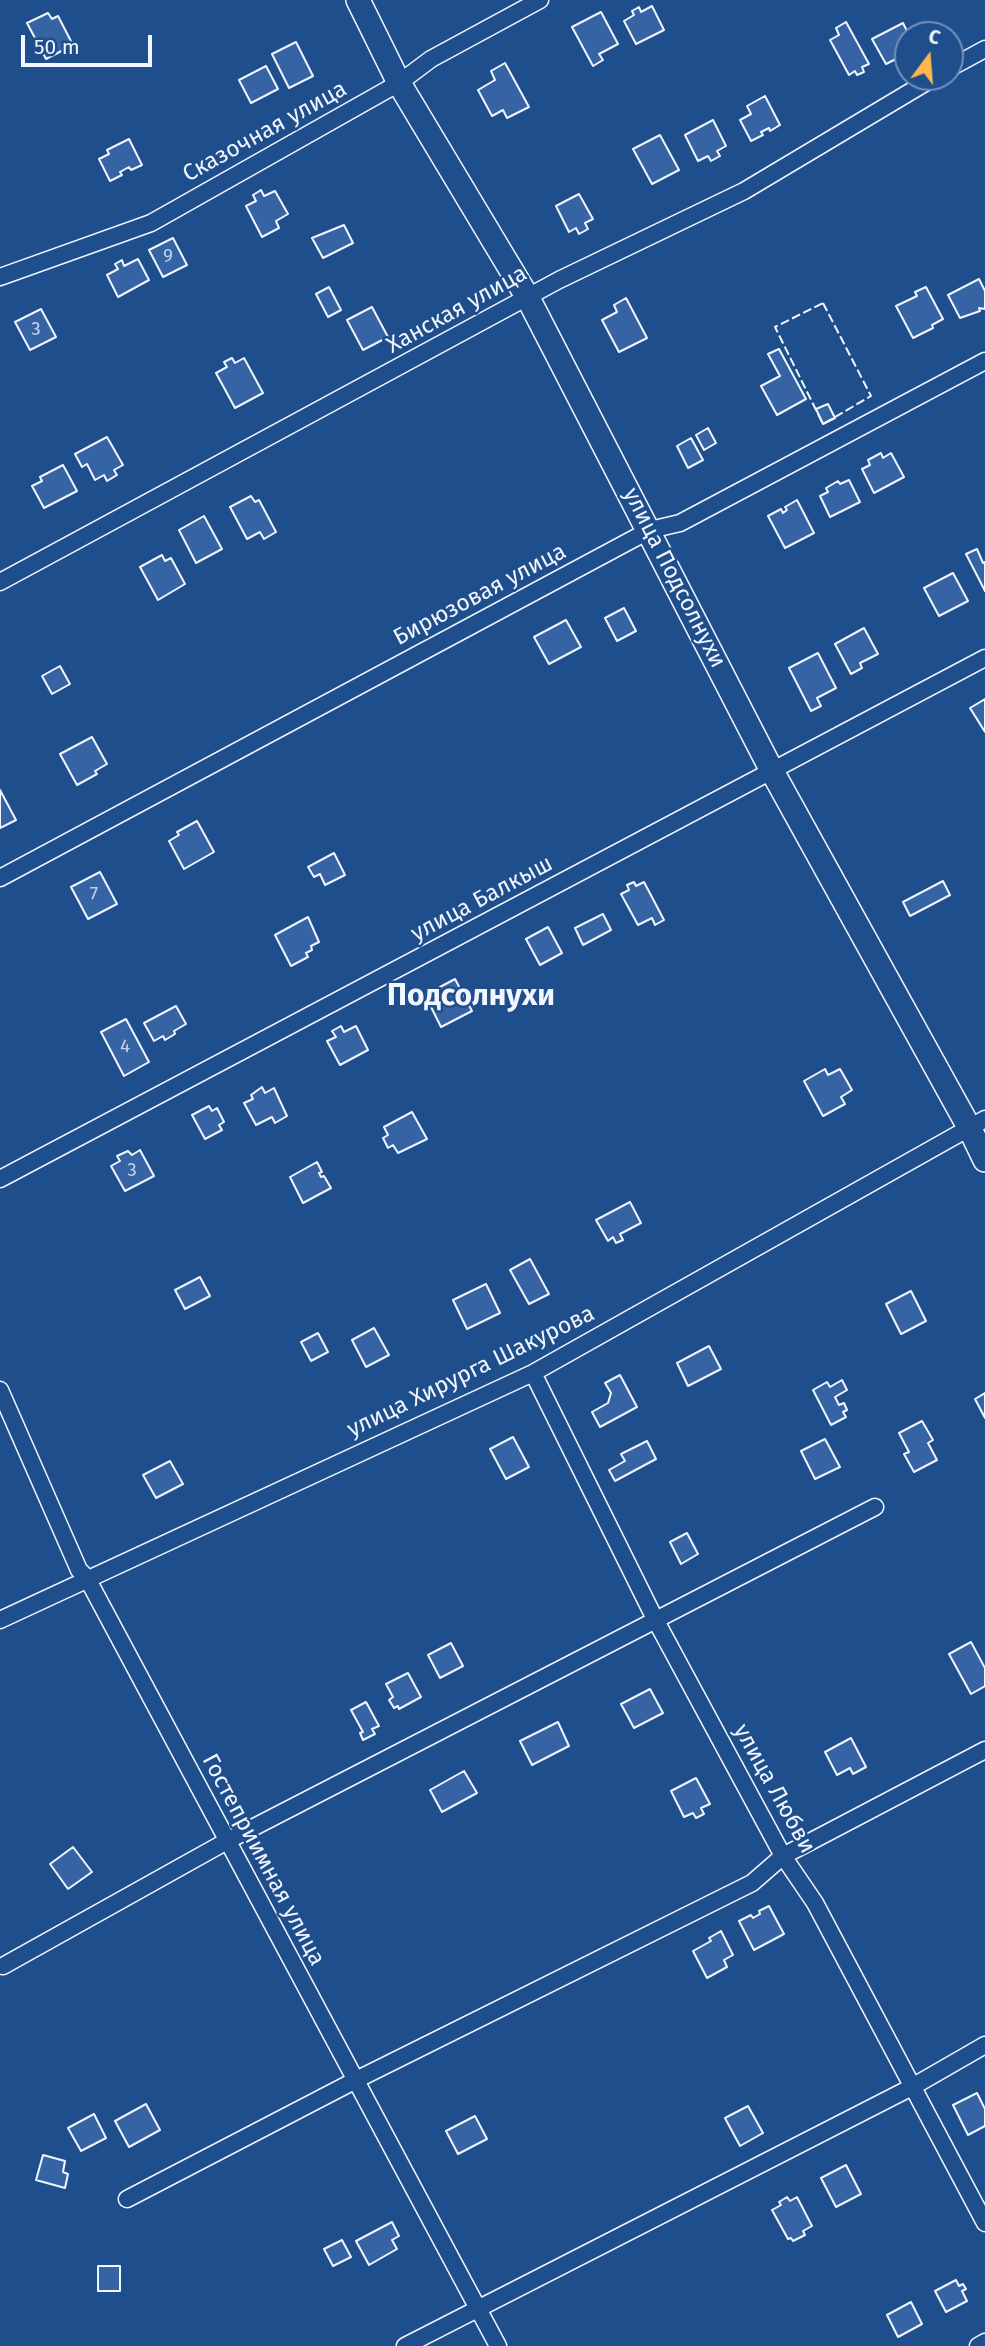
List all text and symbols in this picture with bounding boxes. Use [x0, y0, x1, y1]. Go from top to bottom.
scale bar [24, 21, 156, 65]
north arrow [894, 21, 964, 91]
text: С [926, 25, 943, 50]
text: 50 m [34, 34, 80, 60]
street label: Сказочная улица [178, 76, 352, 188]
house number: 9 [163, 246, 173, 268]
street label: Ханская улица [382, 260, 532, 360]
house number: 3 [31, 319, 41, 341]
street label: улица Подсолнухи [617, 483, 731, 673]
street label: Бирюзовая улица [389, 538, 571, 652]
street label: улица Балкыш [406, 850, 558, 948]
house number: 7 [90, 884, 98, 906]
district label: Подсолнухи [387, 979, 555, 1015]
house number: 4 [120, 1036, 130, 1058]
house number: 3 [127, 1160, 137, 1182]
street label: улица Хирурга Шакурова [343, 1300, 599, 1444]
street label: улица Любви [727, 1720, 821, 1858]
street label: Гостеприимная улица [196, 1750, 330, 1970]

